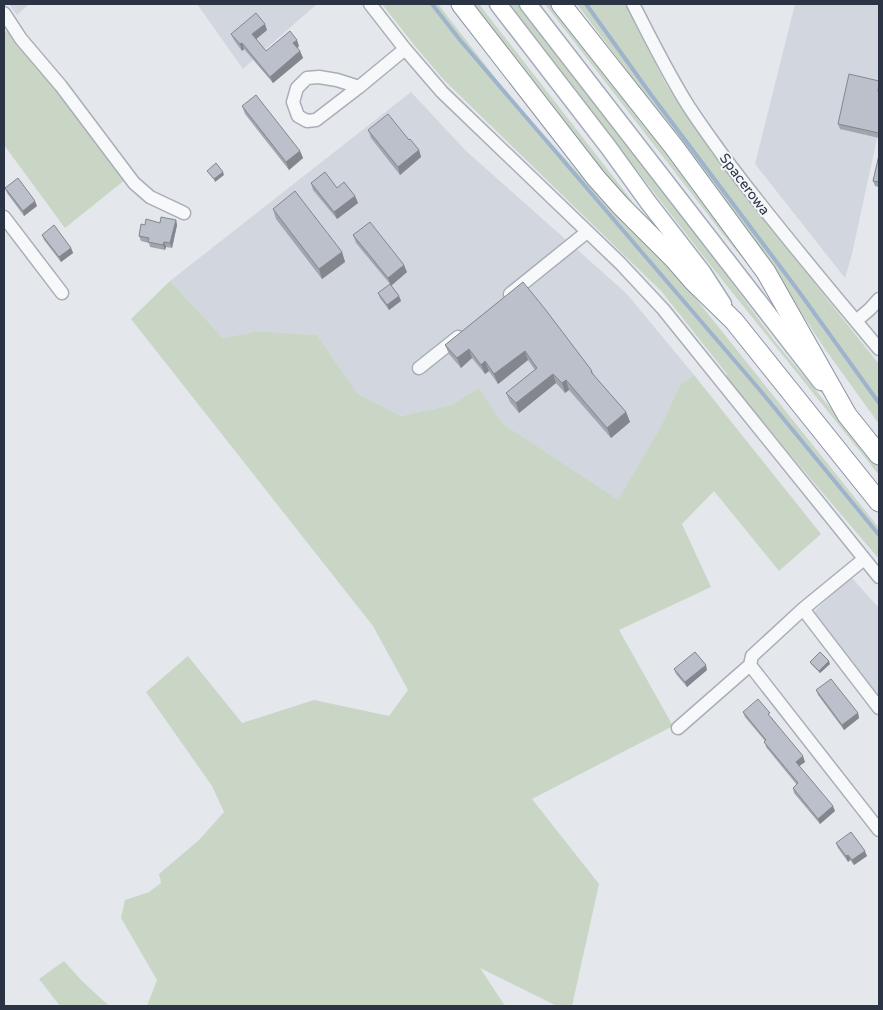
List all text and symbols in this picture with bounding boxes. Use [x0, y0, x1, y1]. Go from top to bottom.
street label: Spacerowa [716, 150, 773, 219]

